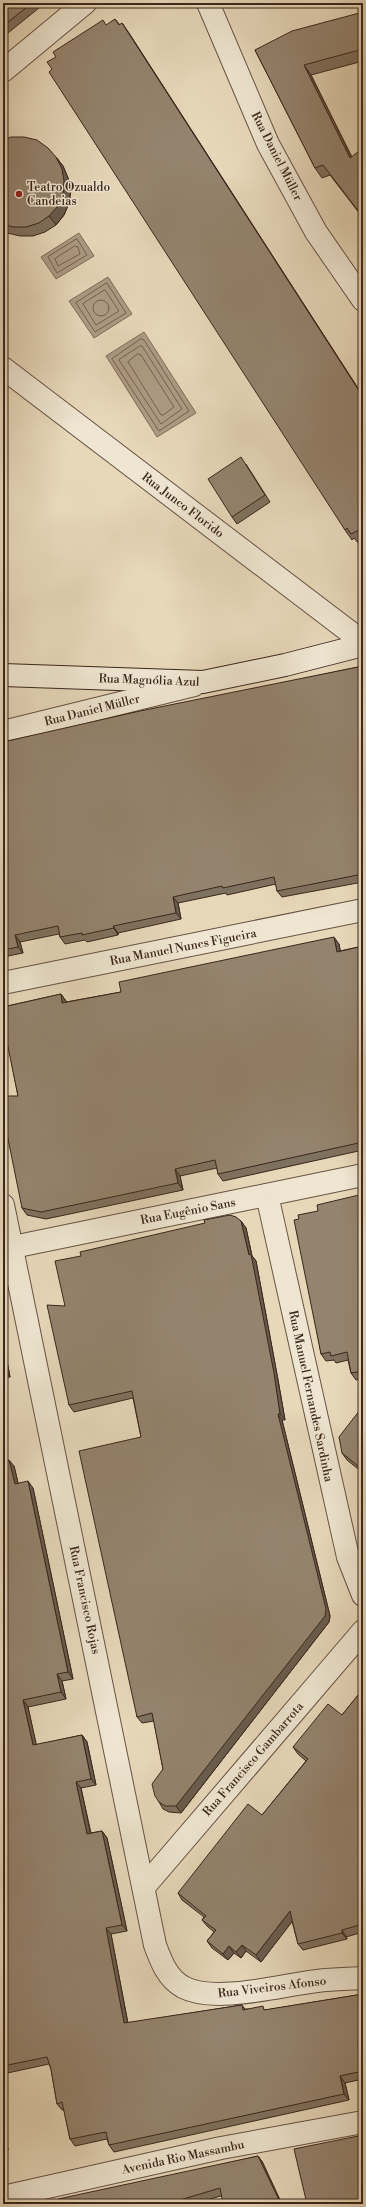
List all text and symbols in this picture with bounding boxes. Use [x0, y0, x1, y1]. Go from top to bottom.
street label: Rua Daniel Müller [248, 109, 306, 203]
place label: Teatro Ozualdo Candeias [27, 180, 110, 209]
marker: Teatro Ozualdo Candeias [14, 189, 24, 199]
street label: Rua Junco Florido [139, 470, 227, 541]
street label: Rua Magnólia Azul [98, 671, 200, 690]
street label: Rua Daniel Müller [43, 691, 142, 730]
street label: Rua Manuel Nunes Figueira [109, 926, 259, 969]
street label: Rua Eugênio Sans [139, 1195, 237, 1228]
street label: Rua Manuel Fernandes Sardinha [285, 1309, 336, 1484]
street label: Rua Francisco Rojas [66, 1544, 103, 1656]
street label: Rua Francisco Gambarrota [200, 1699, 308, 1819]
street label: Rua Viveiros Afonso [217, 1973, 327, 2002]
street label: Avenida Rio Massambu [119, 2137, 246, 2178]

